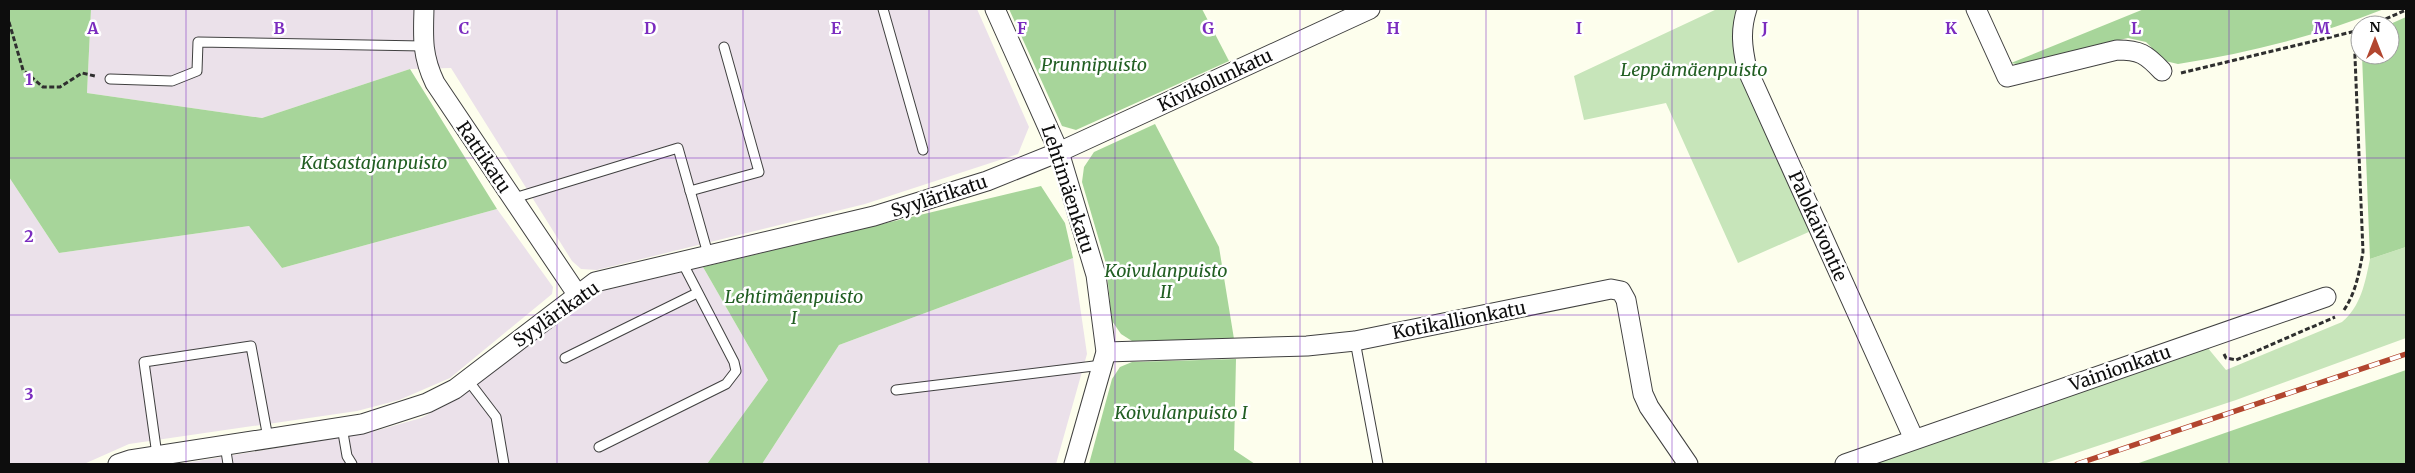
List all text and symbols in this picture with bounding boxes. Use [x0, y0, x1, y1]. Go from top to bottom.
north arrow [2350, 15, 2400, 65]
text: A [86, 18, 99, 38]
text: B [273, 18, 285, 38]
text: C [459, 18, 469, 38]
text: D [644, 18, 656, 38]
text: E [831, 18, 842, 38]
text: F [1017, 18, 1027, 38]
text: G [1202, 18, 1214, 38]
text: H [1386, 18, 1400, 38]
text: I [1576, 18, 1582, 38]
text: J [1761, 18, 1768, 38]
text: K [1945, 18, 1957, 38]
text: L [2131, 18, 2141, 38]
text: M [2314, 18, 2331, 38]
text: N [2369, 18, 2381, 36]
street label: Kivikolunkatu [1154, 43, 1276, 117]
park label: Prunnipuisto [1041, 53, 1147, 76]
park label: Leppämäenpuisto [1621, 58, 1767, 81]
text: 1 [25, 69, 33, 89]
street label: Rattikatu [452, 117, 516, 197]
street label: Lehtimäenkatu [1036, 122, 1100, 256]
park label: Katsastajanpuisto [300, 151, 447, 174]
street label: Palokaivontie [1783, 167, 1853, 285]
street label: Syylärikatu [888, 170, 990, 222]
text: 2 [24, 226, 34, 246]
park label: Koivulanpuisto II [1103, 259, 1228, 303]
street label: Syylärikatu [509, 276, 603, 352]
park label: Lehtimäenpuisto I [725, 285, 863, 329]
street label: Kotikallionkatu [1390, 296, 1528, 344]
street label: Vainionkatu [2065, 340, 2174, 396]
text: 3 [24, 384, 34, 404]
park label: Koivulanpuisto I [1113, 401, 1248, 424]

